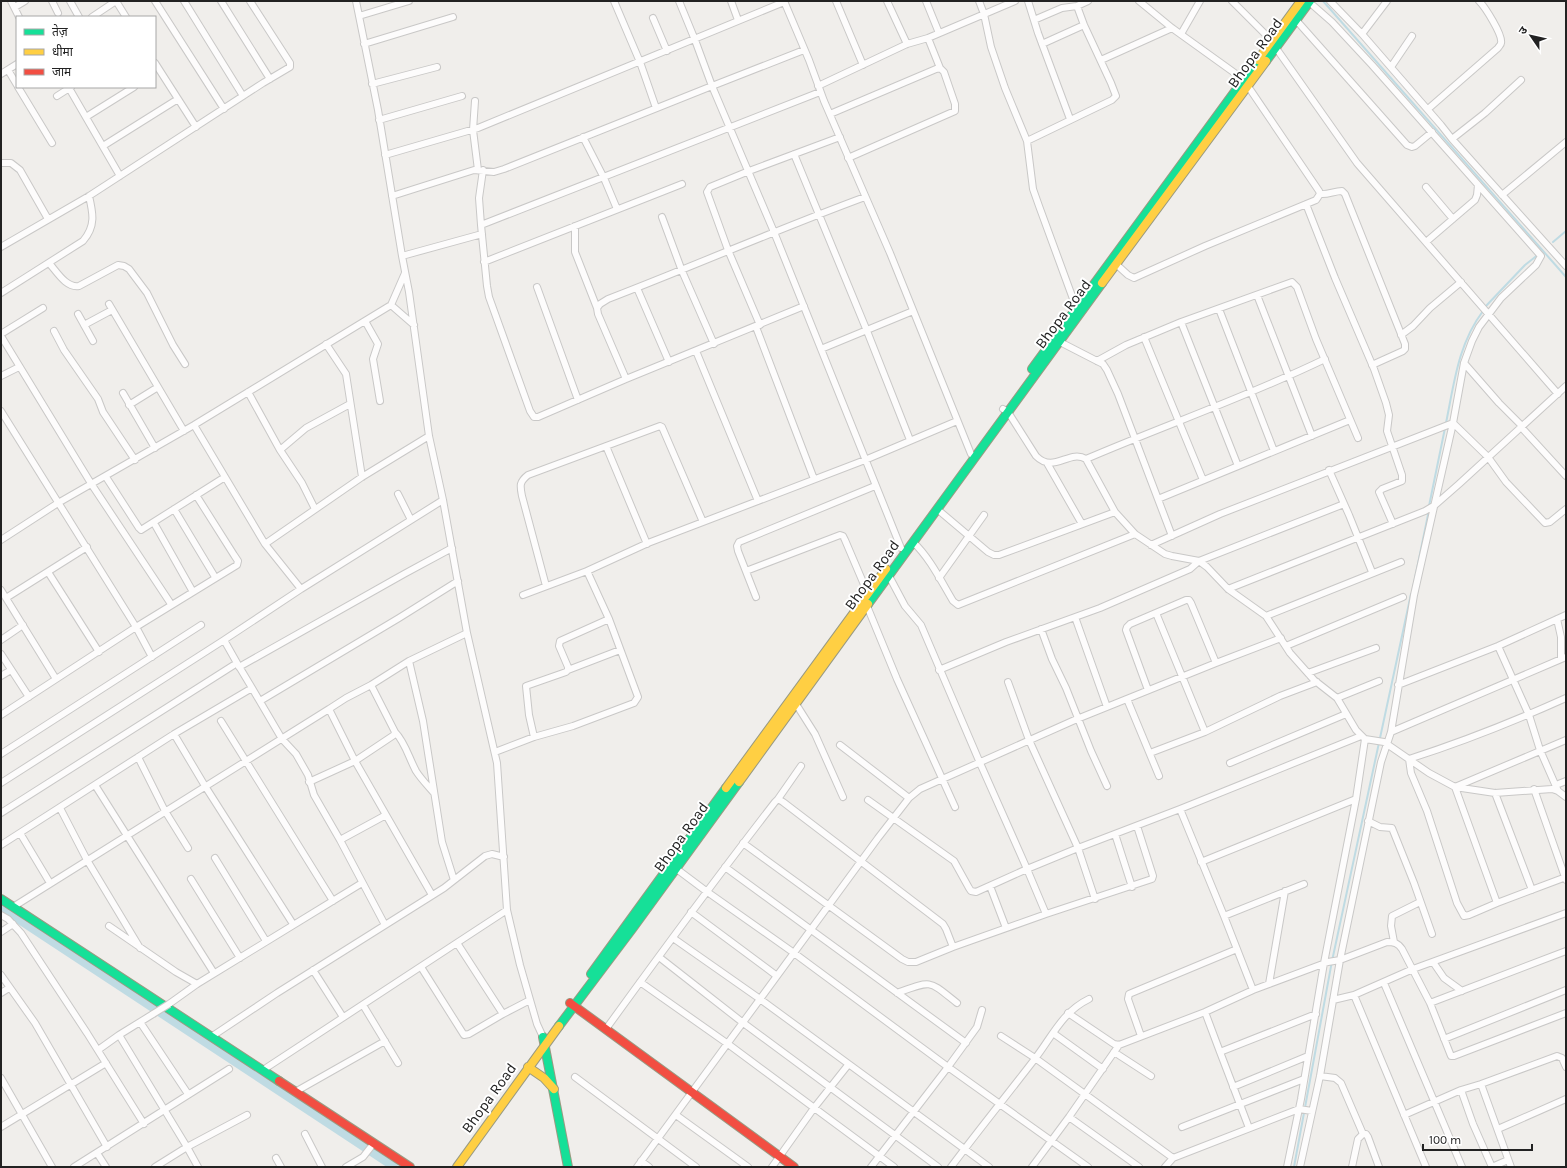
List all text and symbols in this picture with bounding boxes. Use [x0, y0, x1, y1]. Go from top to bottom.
street label: Bhopa Road [1224, 15, 1286, 91]
legend [16, 16, 156, 88]
north arrow [1511, 16, 1551, 56]
text: तेज़ [52, 24, 69, 39]
text: उ [1516, 24, 1531, 37]
text: धीमा [52, 44, 74, 59]
text: जाम [52, 65, 72, 79]
street label: Bhopa Road [1031, 276, 1095, 352]
street label: Bhopa Road [841, 537, 903, 613]
street label: Bhopa Road [650, 799, 712, 875]
street label: Bhopa Road [458, 1060, 520, 1136]
scale bar [1423, 1126, 1532, 1152]
text: 100 m [1429, 1133, 1461, 1147]

